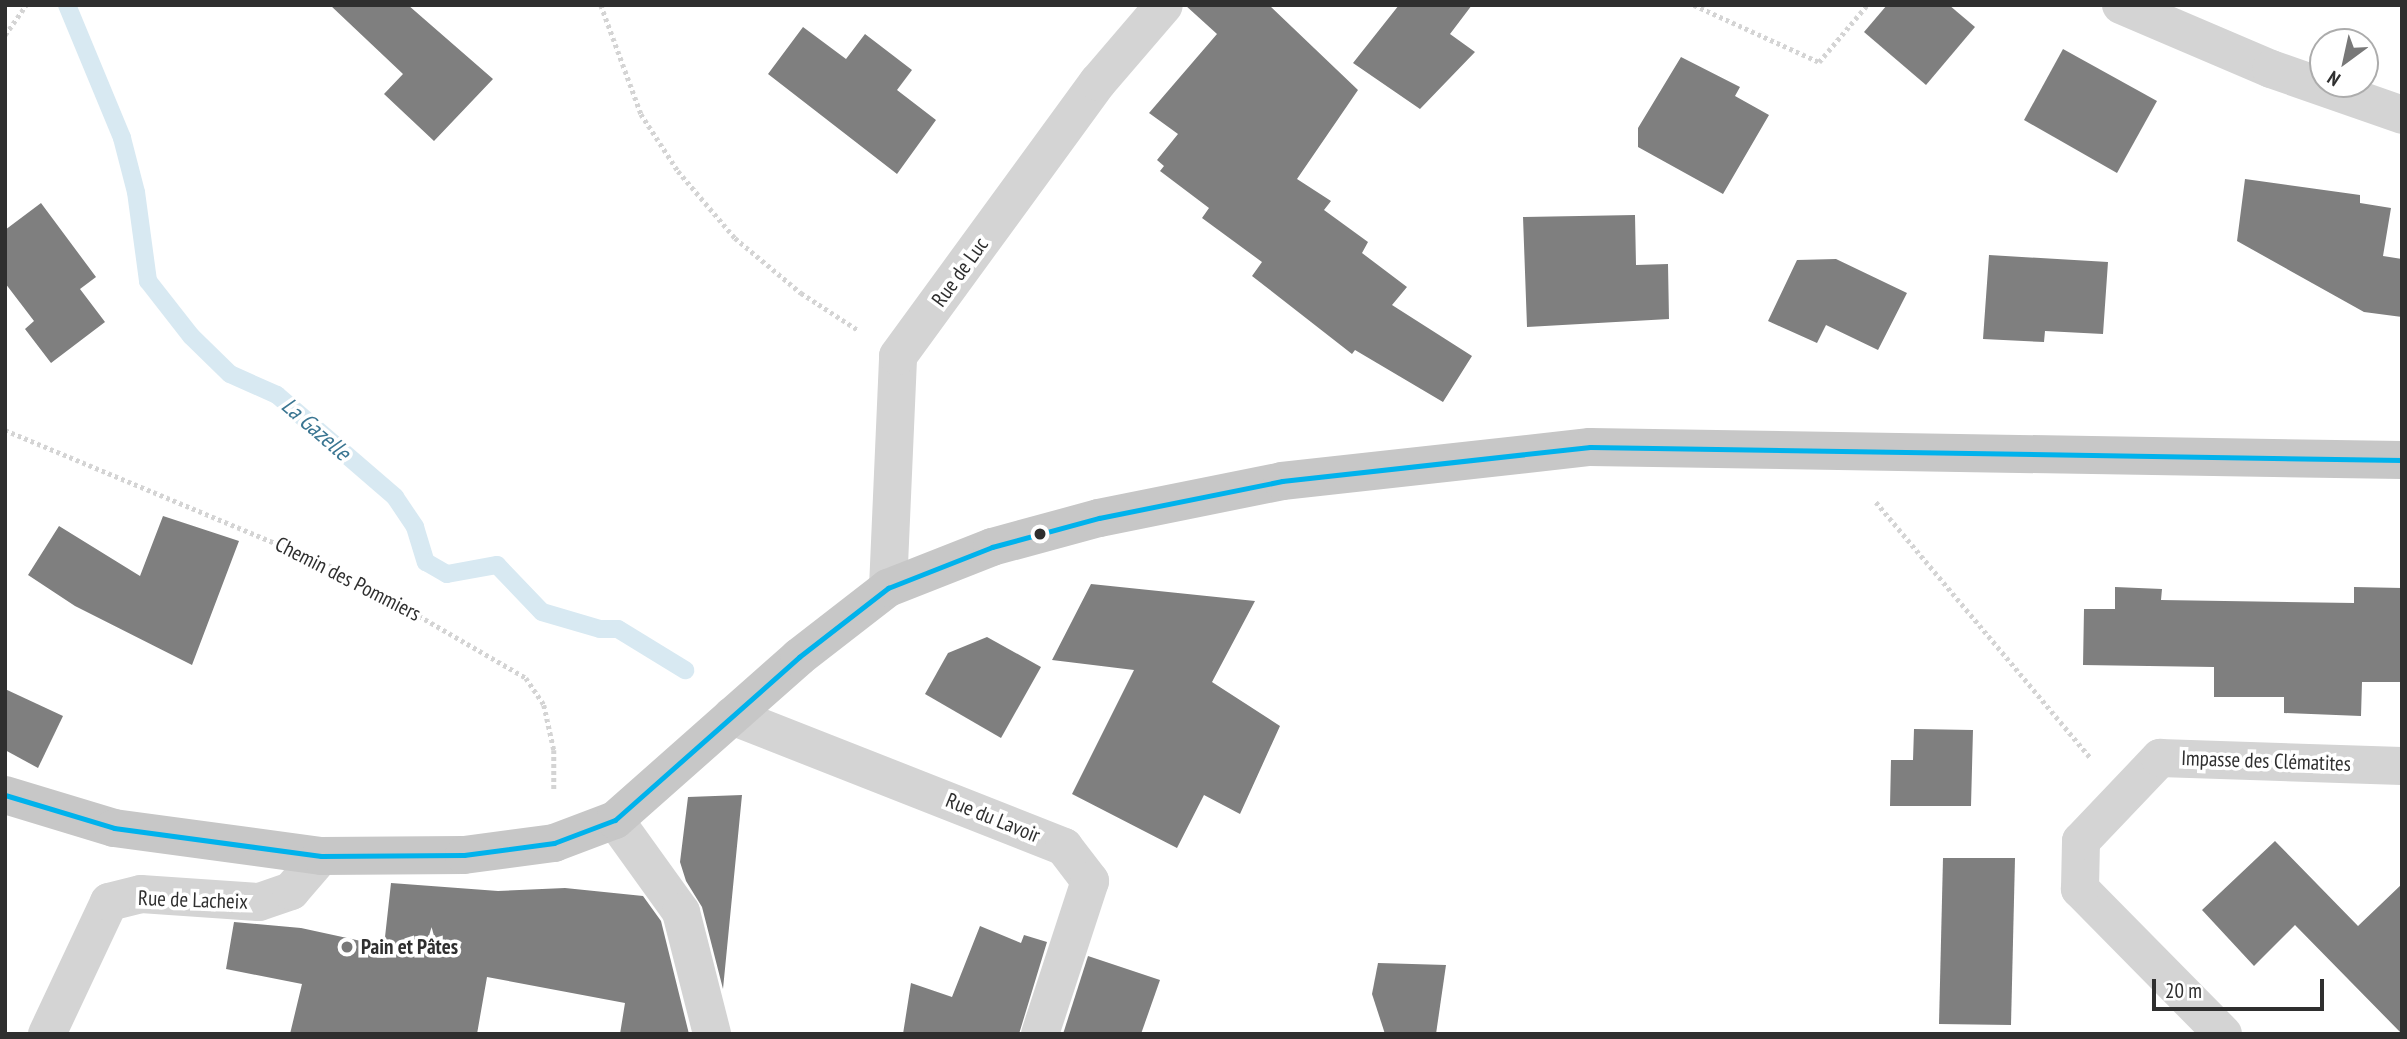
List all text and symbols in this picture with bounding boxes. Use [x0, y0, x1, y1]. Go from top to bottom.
north arrow [2309, 28, 2379, 98]
text: N [2323, 66, 2344, 92]
street label: Rue de Luc [926, 232, 994, 312]
water label: La Gazelle [276, 392, 356, 466]
unlabelled marker [1033, 527, 1047, 541]
street label: Chemin des Pommiers [271, 531, 425, 627]
street label: Impasse des Clématites [2181, 745, 2351, 777]
street label: Rue du Lavoir [942, 788, 1044, 848]
street label: Rue de Lacheix [138, 885, 248, 915]
place label: Pain et Pâtes [361, 934, 458, 960]
marker: Pain et Pâtes [339, 939, 355, 955]
scale bar [2155, 965, 2326, 1009]
text: 20 m [2165, 977, 2202, 1004]

